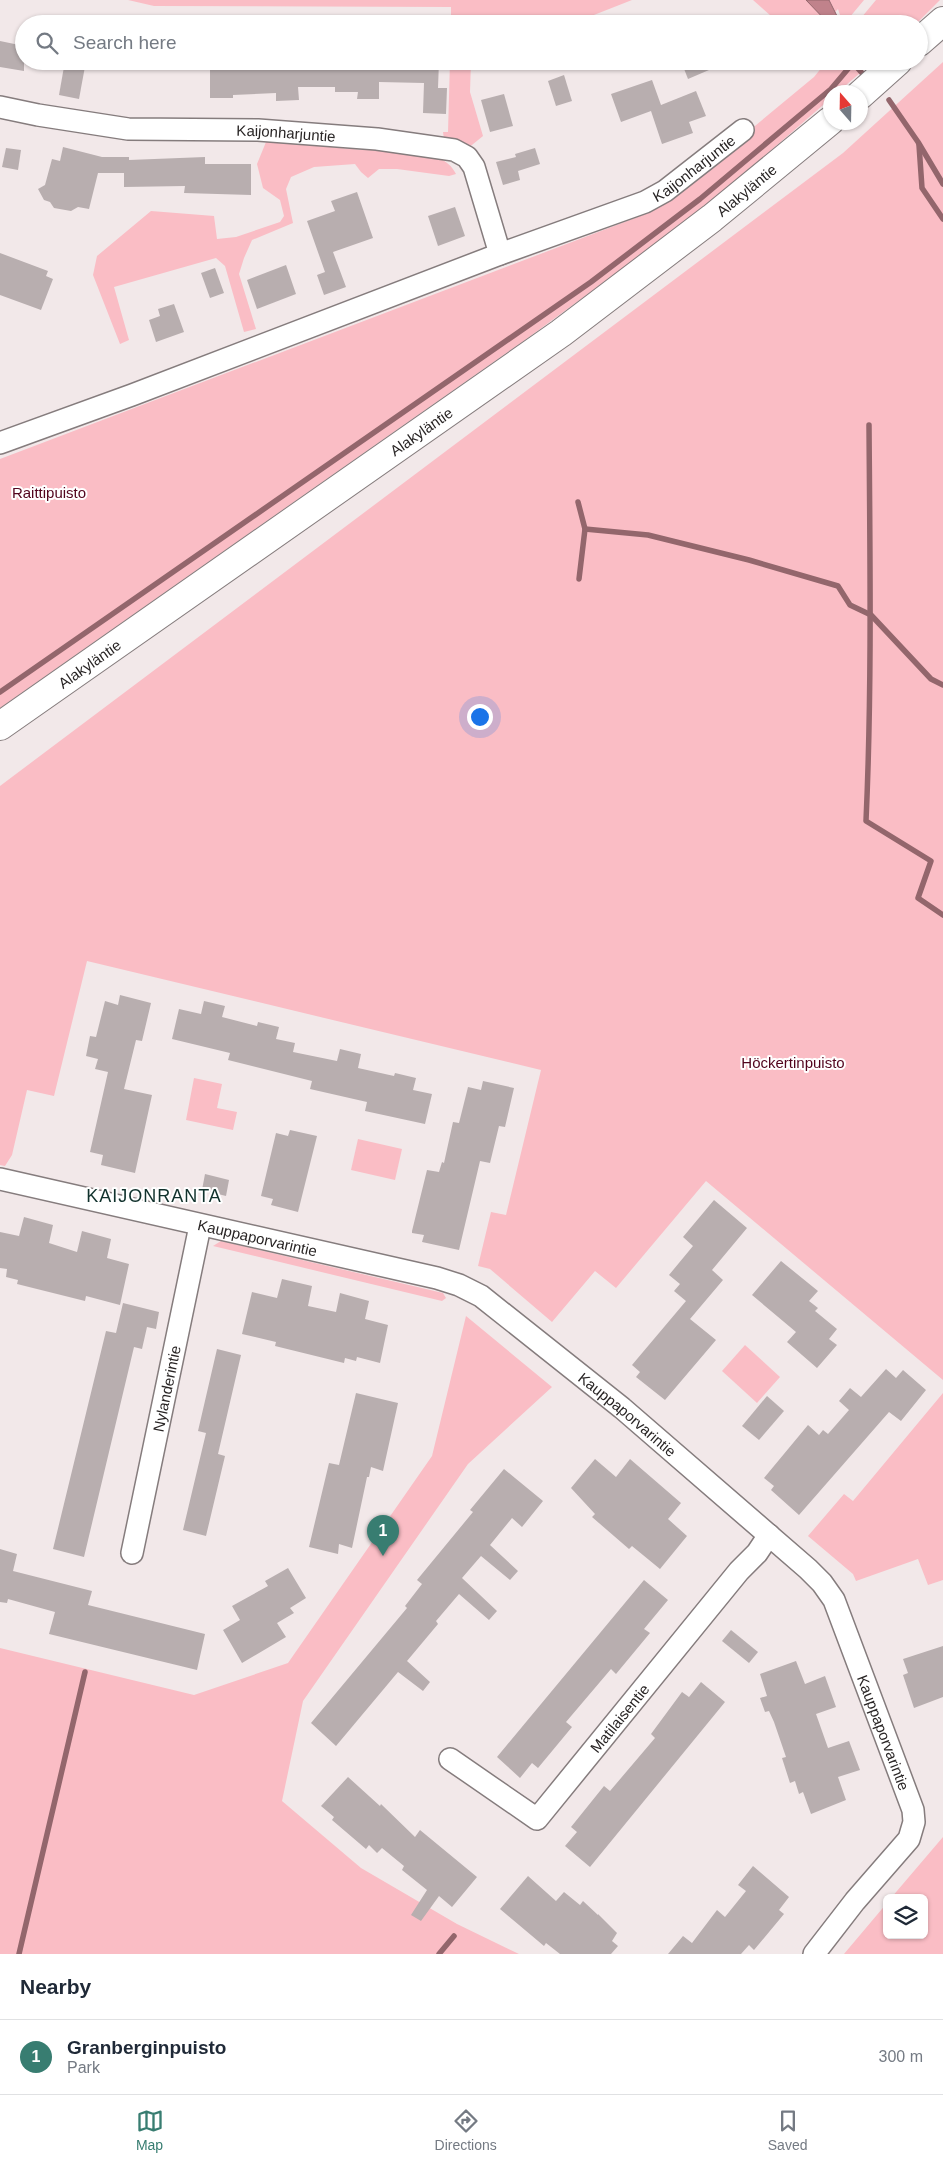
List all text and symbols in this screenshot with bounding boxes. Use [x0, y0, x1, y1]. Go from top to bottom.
search box [15, 15, 928, 70]
icon: search [33, 29, 61, 57]
text: Search here [73, 32, 177, 53]
north arrow [823, 85, 868, 130]
street label: Kaijonharjuntie [236, 121, 336, 144]
street label: Kaijonharjuntie [649, 131, 738, 205]
street label: Alakyläntie [713, 160, 780, 220]
street label: Alakyläntie [386, 403, 456, 459]
park label: Raittipuisto [12, 484, 86, 501]
street label: Alakyläntie [55, 636, 124, 691]
your location [467, 704, 493, 730]
park label: Höckertinpuisto [741, 1054, 845, 1071]
district label: KAIJONRANTA [86, 1186, 222, 1206]
street label: Kauppaporvarintie [196, 1216, 319, 1259]
street label: Nylanderintie [149, 1344, 183, 1433]
street label: Kauppaporvarintie [575, 1369, 680, 1460]
pin: 1 [367, 1515, 399, 1556]
street label: Kauppaporvarintie [854, 1672, 913, 1792]
street label: Matilaisentie [586, 1680, 652, 1756]
map controls [883, 1894, 928, 1939]
button: layers [883, 1894, 928, 1939]
text: Nearby [20, 1975, 91, 1998]
text: Granberginpuisto [67, 2037, 226, 2058]
text: 1 [32, 2048, 40, 2065]
text: 300 m [879, 2048, 923, 2065]
text: Park [67, 2059, 100, 2076]
tab: Map [136, 2107, 164, 2153]
tab: Directions [435, 2107, 497, 2153]
tab: Saved [768, 2107, 807, 2153]

